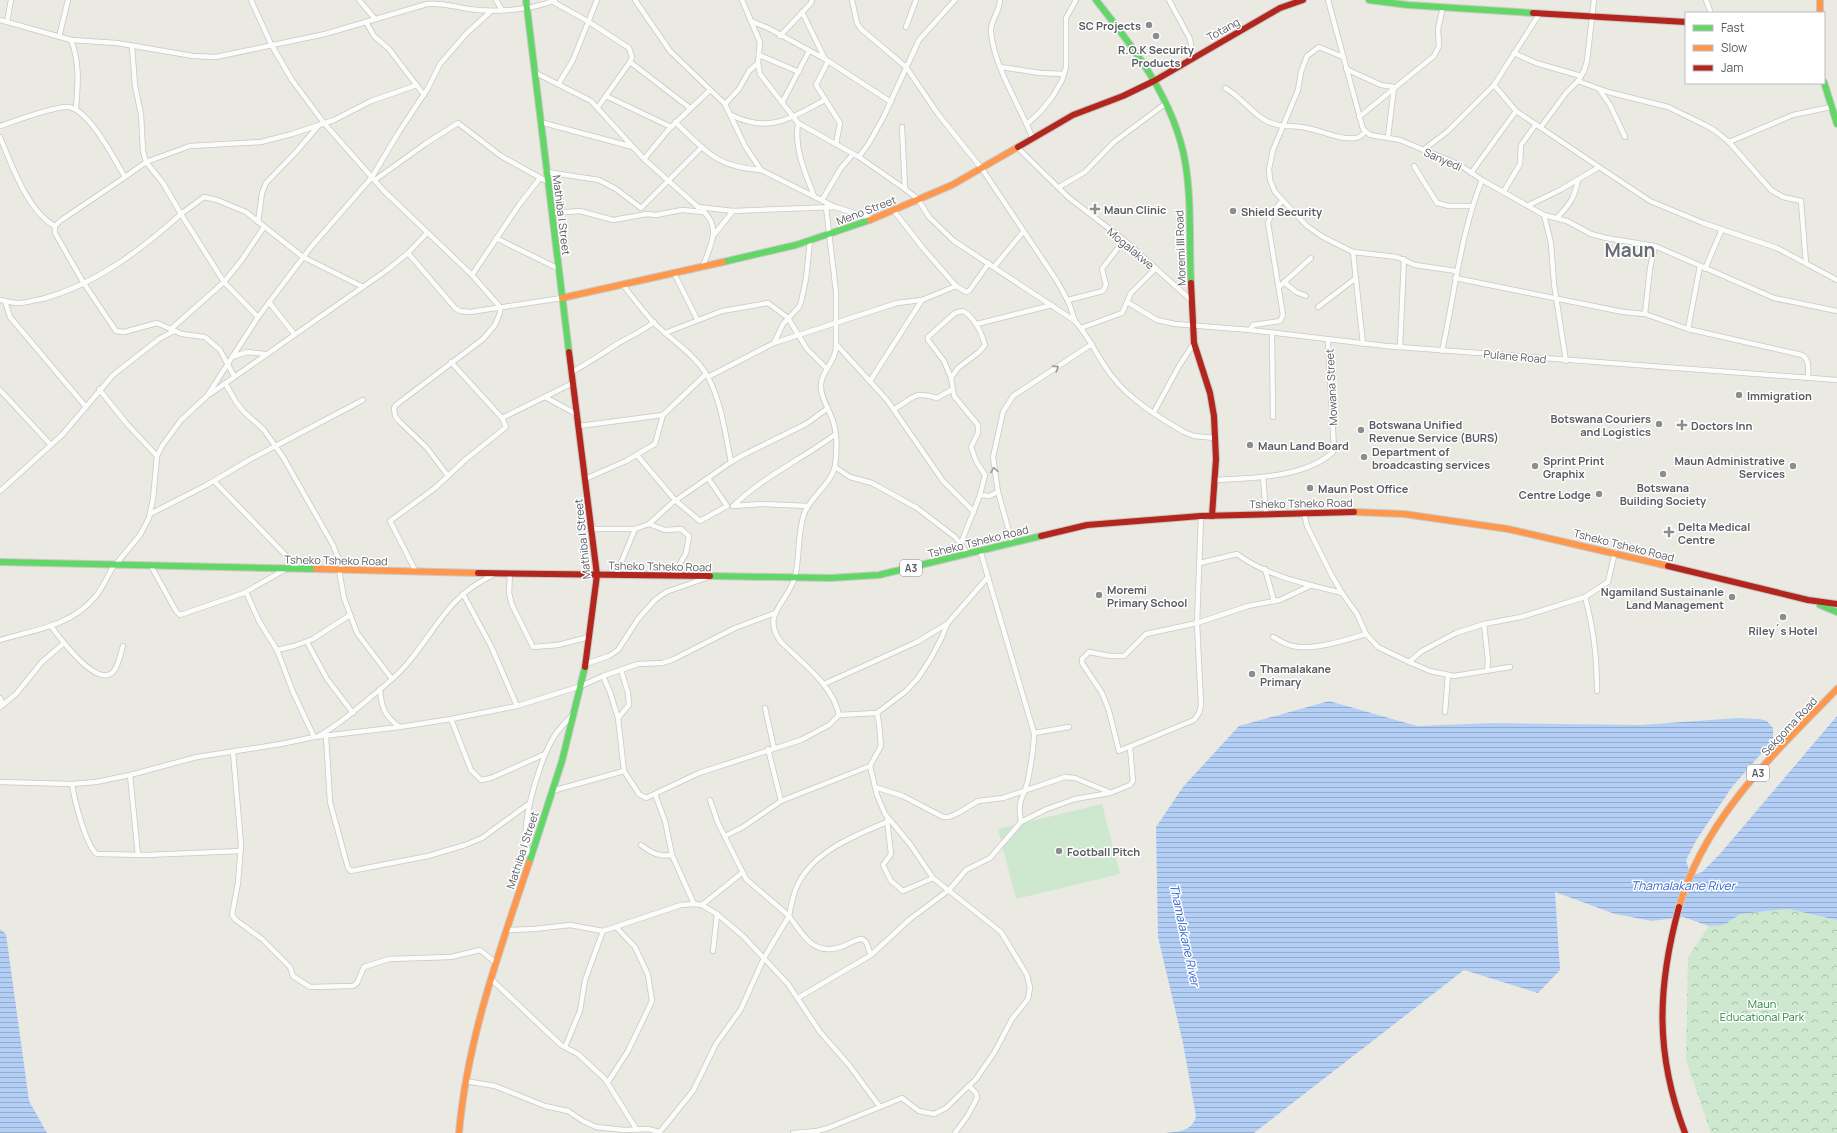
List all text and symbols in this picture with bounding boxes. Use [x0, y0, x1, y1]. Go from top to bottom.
legend [1685, 12, 1825, 84]
street label: Totang [1204, 14, 1242, 44]
place label: SC Projects [1078, 18, 1141, 33]
text: Fast [1721, 19, 1745, 36]
marker: SC Projects [1144, 20, 1154, 30]
marker: R.O.K Security Products [1151, 31, 1161, 41]
text: Slow [1721, 39, 1747, 56]
place label: R.O.K Security Products [1118, 42, 1195, 70]
text: Jam [1721, 59, 1743, 76]
street label: Sanyedi [1422, 144, 1464, 174]
street label: Mathiba I Street [550, 174, 574, 256]
street label: Meno Street [834, 192, 898, 228]
place label: Maun Clinic [1104, 202, 1166, 217]
marker: Maun Clinic [1089, 203, 1101, 215]
place label: Shield Security [1241, 204, 1323, 219]
marker: Shield Security [1228, 206, 1238, 216]
street label: Moremi III Road [1171, 210, 1189, 286]
street label: Mogalakwe [1104, 224, 1158, 272]
district label: Maun [1605, 237, 1655, 263]
street label: Pulane Road [1483, 346, 1547, 366]
street label: Mowana Street [1321, 348, 1341, 426]
one-way arrow [1052, 365, 1059, 373]
place label: Immigration [1747, 388, 1812, 403]
marker: Immigration [1734, 390, 1744, 400]
place label: Botswana Couriers and Logistics [1550, 411, 1651, 439]
place label: Botswana Unified Revenue Service (BURS) [1369, 417, 1499, 445]
place label: Doctors Inn [1691, 418, 1752, 433]
marker: Botswana Couriers and Logistics [1654, 419, 1664, 429]
marker: Doctors Inn [1676, 419, 1688, 431]
marker: Botswana Unified Revenue Service (BURS) [1356, 425, 1366, 435]
place label: Maun Land Board [1258, 438, 1349, 453]
marker: Maun Land Board [1245, 440, 1255, 450]
place label: Department of broadcasting services [1372, 444, 1490, 472]
marker: Department of broadcasting services [1359, 452, 1369, 462]
place label: Sprint Print Graphix [1543, 453, 1605, 481]
place label: Maun Administrative Services [1675, 453, 1785, 481]
marker: Sprint Print Graphix [1530, 461, 1540, 471]
marker: Maun Administrative Services [1788, 461, 1798, 471]
one-way arrow [991, 467, 999, 473]
marker: Botswana Building Society [1658, 469, 1668, 479]
place label: Botswana Building Society [1620, 480, 1707, 508]
place label: Maun Post Office [1318, 481, 1409, 496]
marker: Maun Post Office [1305, 483, 1315, 493]
place label: Centre Lodge [1519, 487, 1591, 502]
marker: Centre Lodge [1594, 489, 1604, 499]
street label: Tsheko Tsheko Road [1249, 495, 1353, 511]
street label: Mathiba I Street [570, 498, 594, 580]
place label: Delta Medical Centre [1678, 519, 1750, 547]
street label: Tsheko Tsheko Road [926, 521, 1030, 561]
street label: Tsheko Tsheko Road [1572, 525, 1676, 565]
marker: Delta Medical Centre [1663, 526, 1675, 538]
street label: Tsheko Tsheko Road [284, 552, 388, 568]
street label: Tsheko Tsheko Road [608, 558, 712, 574]
road number: A3 [900, 560, 922, 576]
place label: Moremi Primary School [1107, 582, 1187, 610]
place label: Ngamiland Sustainanle Land Management [1601, 584, 1724, 612]
marker: Moremi Primary School [1094, 590, 1104, 600]
marker: Ngamiland Sustainanle Land Management [1727, 592, 1737, 602]
marker: Riley´s Hotel [1778, 612, 1788, 622]
place label: Riley´s Hotel [1748, 623, 1818, 638]
place label: Thamalakane Primary [1260, 661, 1332, 689]
marker: Thamalakane Primary [1247, 669, 1257, 679]
street label: Sekgoma Road [1758, 693, 1820, 759]
road number: A3 [1747, 765, 1769, 781]
street label: Mathiba I Street [502, 809, 542, 891]
place label: Football Pitch [1067, 844, 1140, 859]
marker: Football Pitch [1054, 846, 1064, 856]
water label: Thamalakane River [1631, 877, 1737, 894]
water label: Thamalakane River [1166, 882, 1204, 989]
park label: Maun Educational Park [1720, 996, 1805, 1024]

